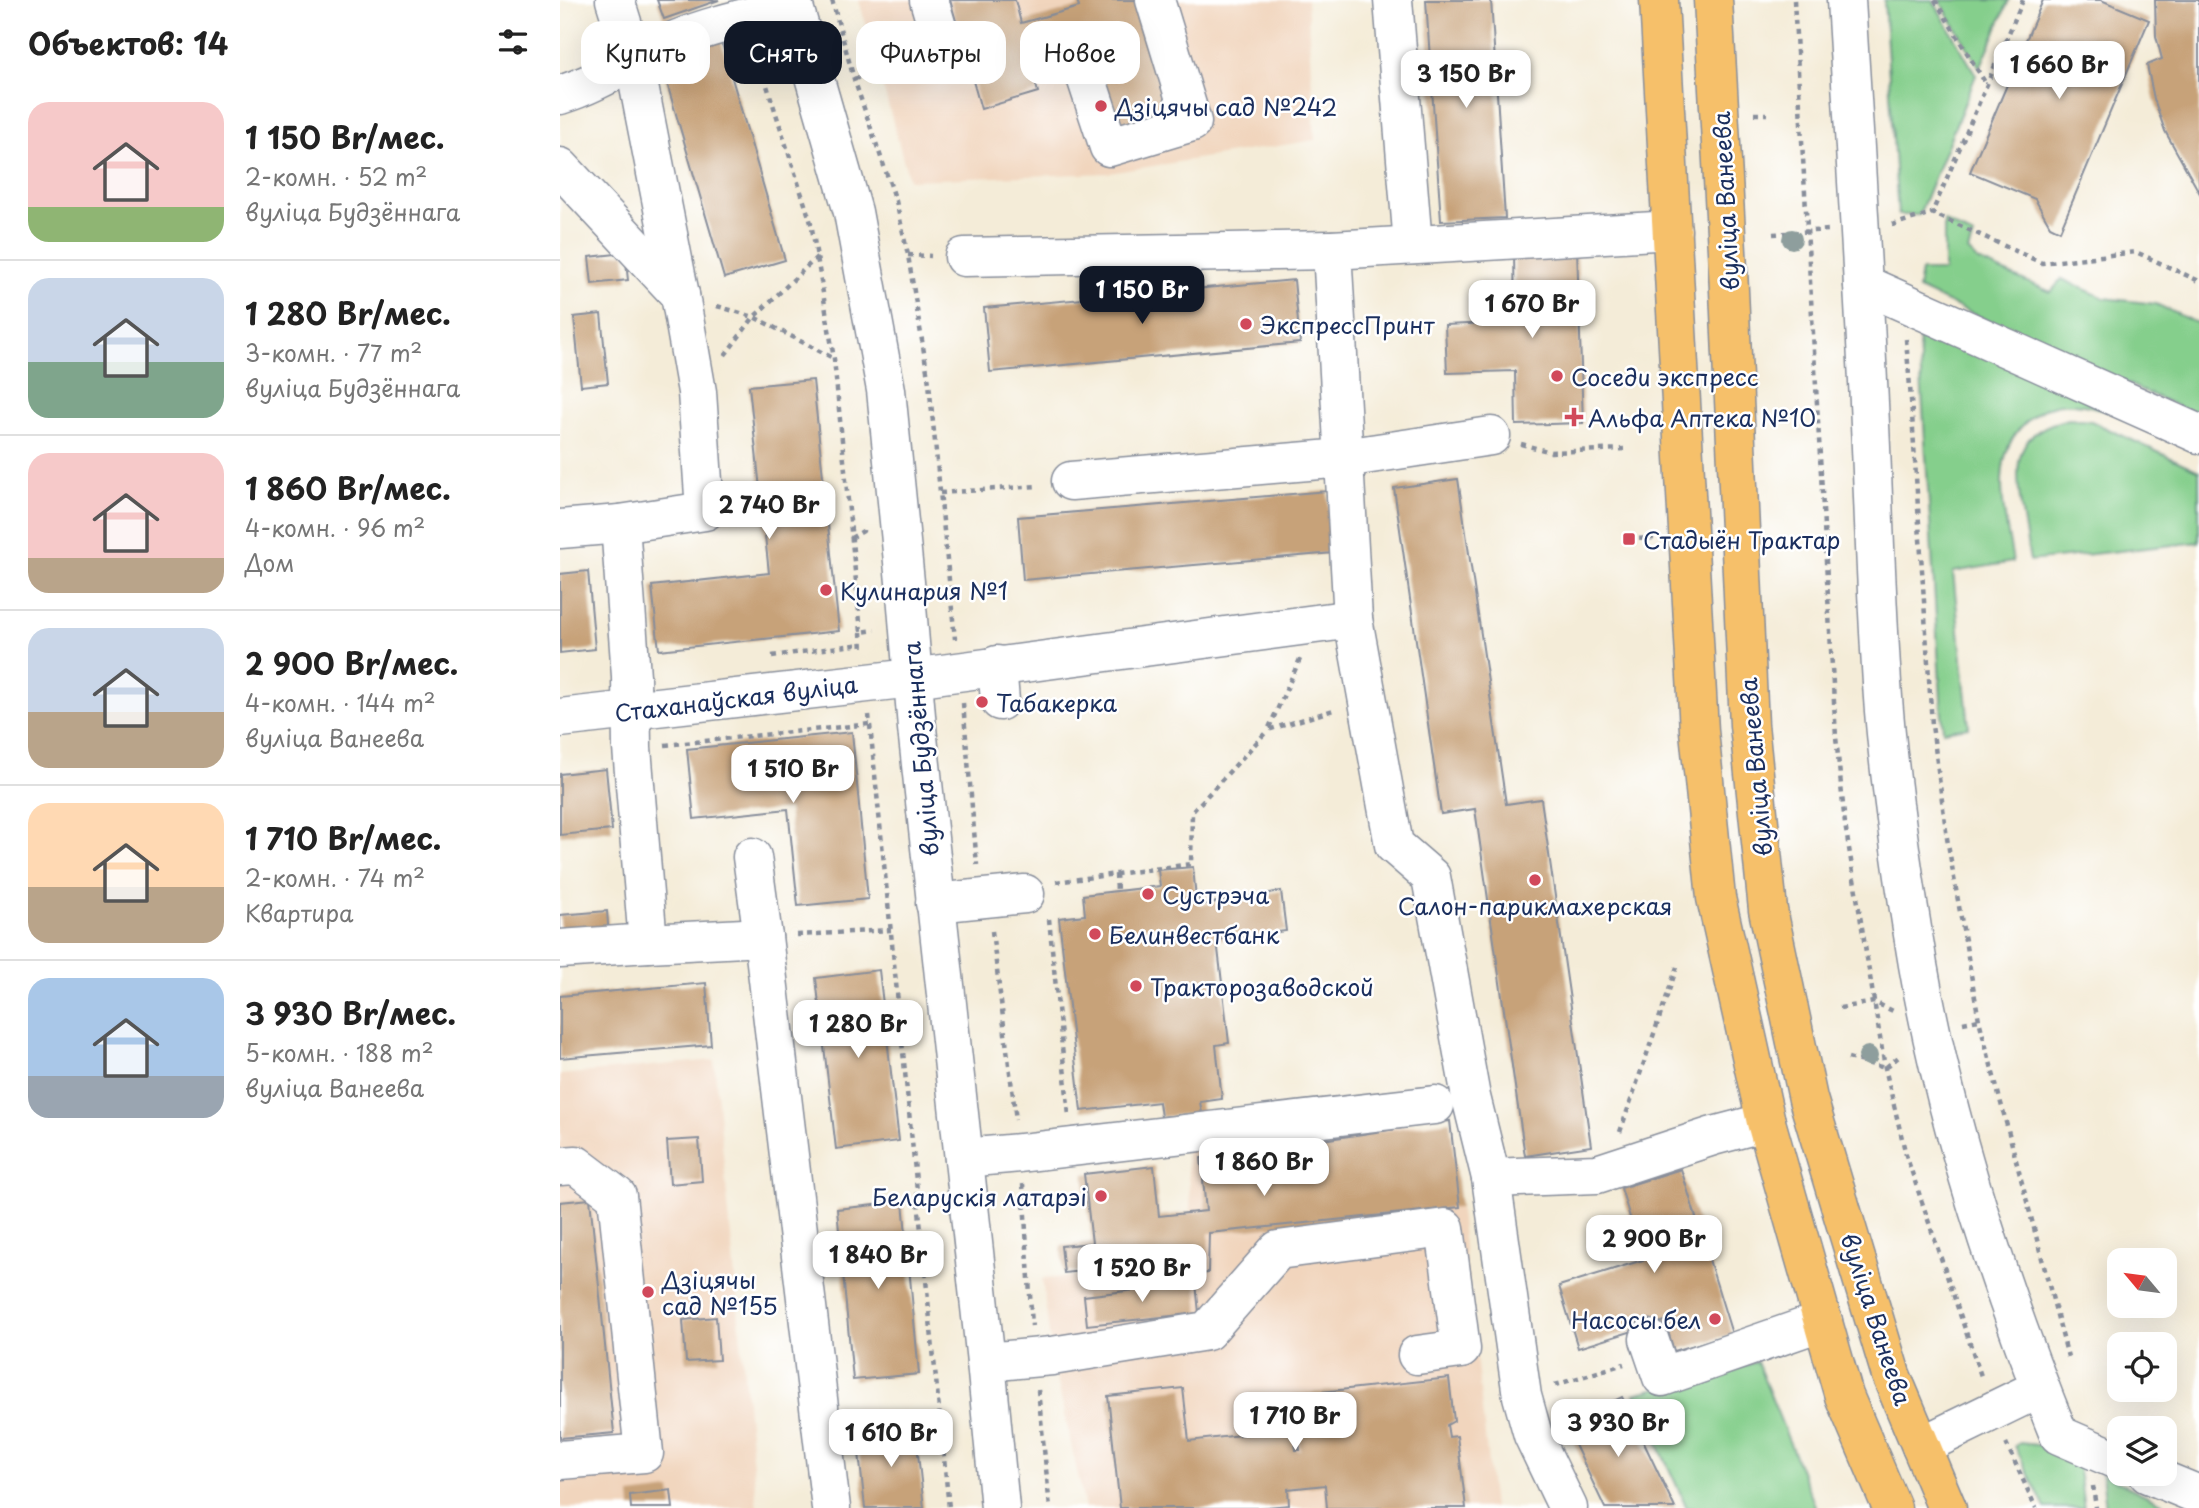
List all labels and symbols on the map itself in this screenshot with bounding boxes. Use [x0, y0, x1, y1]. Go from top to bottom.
pin: 1 660 Br [1987, 42, 2131, 101]
pin: 3 150 Br [1394, 50, 1538, 110]
place label: Дзіцячы сад №242 [1114, 89, 1337, 124]
marker: Дзіцячы сад №242 [1093, 98, 1109, 114]
street label: вуліца Ванеева [1703, 110, 1747, 291]
pin: 1 150 Br [1070, 266, 1214, 326]
pin: 1 670 Br [1460, 280, 1604, 340]
place label: ЭкспрессПринт [1260, 307, 1436, 342]
marker: ЭкспрессПринт [1238, 316, 1254, 332]
place label: Соседи экспресс [1571, 359, 1759, 394]
marker: Соседи экспресс [1549, 368, 1565, 384]
place label: Альфа Аптека №10 [1588, 400, 1816, 435]
marker: Альфа Аптека №10 [1566, 409, 1582, 425]
pin: 2 740 Br [697, 482, 841, 541]
place label: Стадыён Трактар [1643, 522, 1840, 557]
marker: Стадыён Трактар [1621, 531, 1637, 547]
place label: Кулинария №1 [840, 573, 1008, 608]
marker: Кулинария №1 [818, 582, 834, 598]
street label: вуліца Будзённага [893, 640, 947, 858]
street label: Стаханаўская вуліца [612, 666, 860, 730]
street label: вуліца Ванеева [1730, 676, 1780, 858]
place label: Табакерка [996, 685, 1118, 720]
marker: Табакерка [974, 694, 990, 710]
pin: 1 510 Br [721, 746, 865, 805]
marker: Салон-парикмахерская [1527, 872, 1543, 888]
place label: Сустрэча [1162, 877, 1269, 912]
marker: Сустрэча [1140, 886, 1156, 902]
place label: Салон-парикмахерская [1398, 888, 1672, 923]
place label: Белинвестбанк [1109, 917, 1280, 952]
marker: Белинвестбанк [1087, 926, 1103, 942]
place label: Тракторозаводской [1150, 969, 1374, 1004]
marker: Тракторозаводской [1128, 978, 1144, 994]
pin: 1 280 Br [786, 1000, 930, 1060]
pin: 1 860 Br [1192, 1138, 1336, 1198]
place label: Беларускія латарэі [872, 1179, 1087, 1214]
marker: Беларускія латарэі [1093, 1188, 1109, 1204]
pin: 2 900 Br [1582, 1216, 1726, 1275]
street label: вуліца Ванеева [1833, 1228, 1922, 1410]
pin: 1 840 Br [806, 1232, 950, 1291]
pin: 1 520 Br [1070, 1244, 1214, 1304]
north arrow [2107, 1248, 2177, 1318]
place label: Дзіцячы сад №155 [661, 1262, 778, 1323]
marker: Дзіцячы сад №155 [640, 1284, 656, 1300]
place label: Насосы.бел [1571, 1302, 1701, 1337]
marker: Насосы.бел [1707, 1311, 1723, 1327]
pin: 1 710 Br [1223, 1392, 1367, 1452]
pin: 3 930 Br [1546, 1400, 1690, 1459]
pin: 1 610 Br [819, 1410, 963, 1469]

